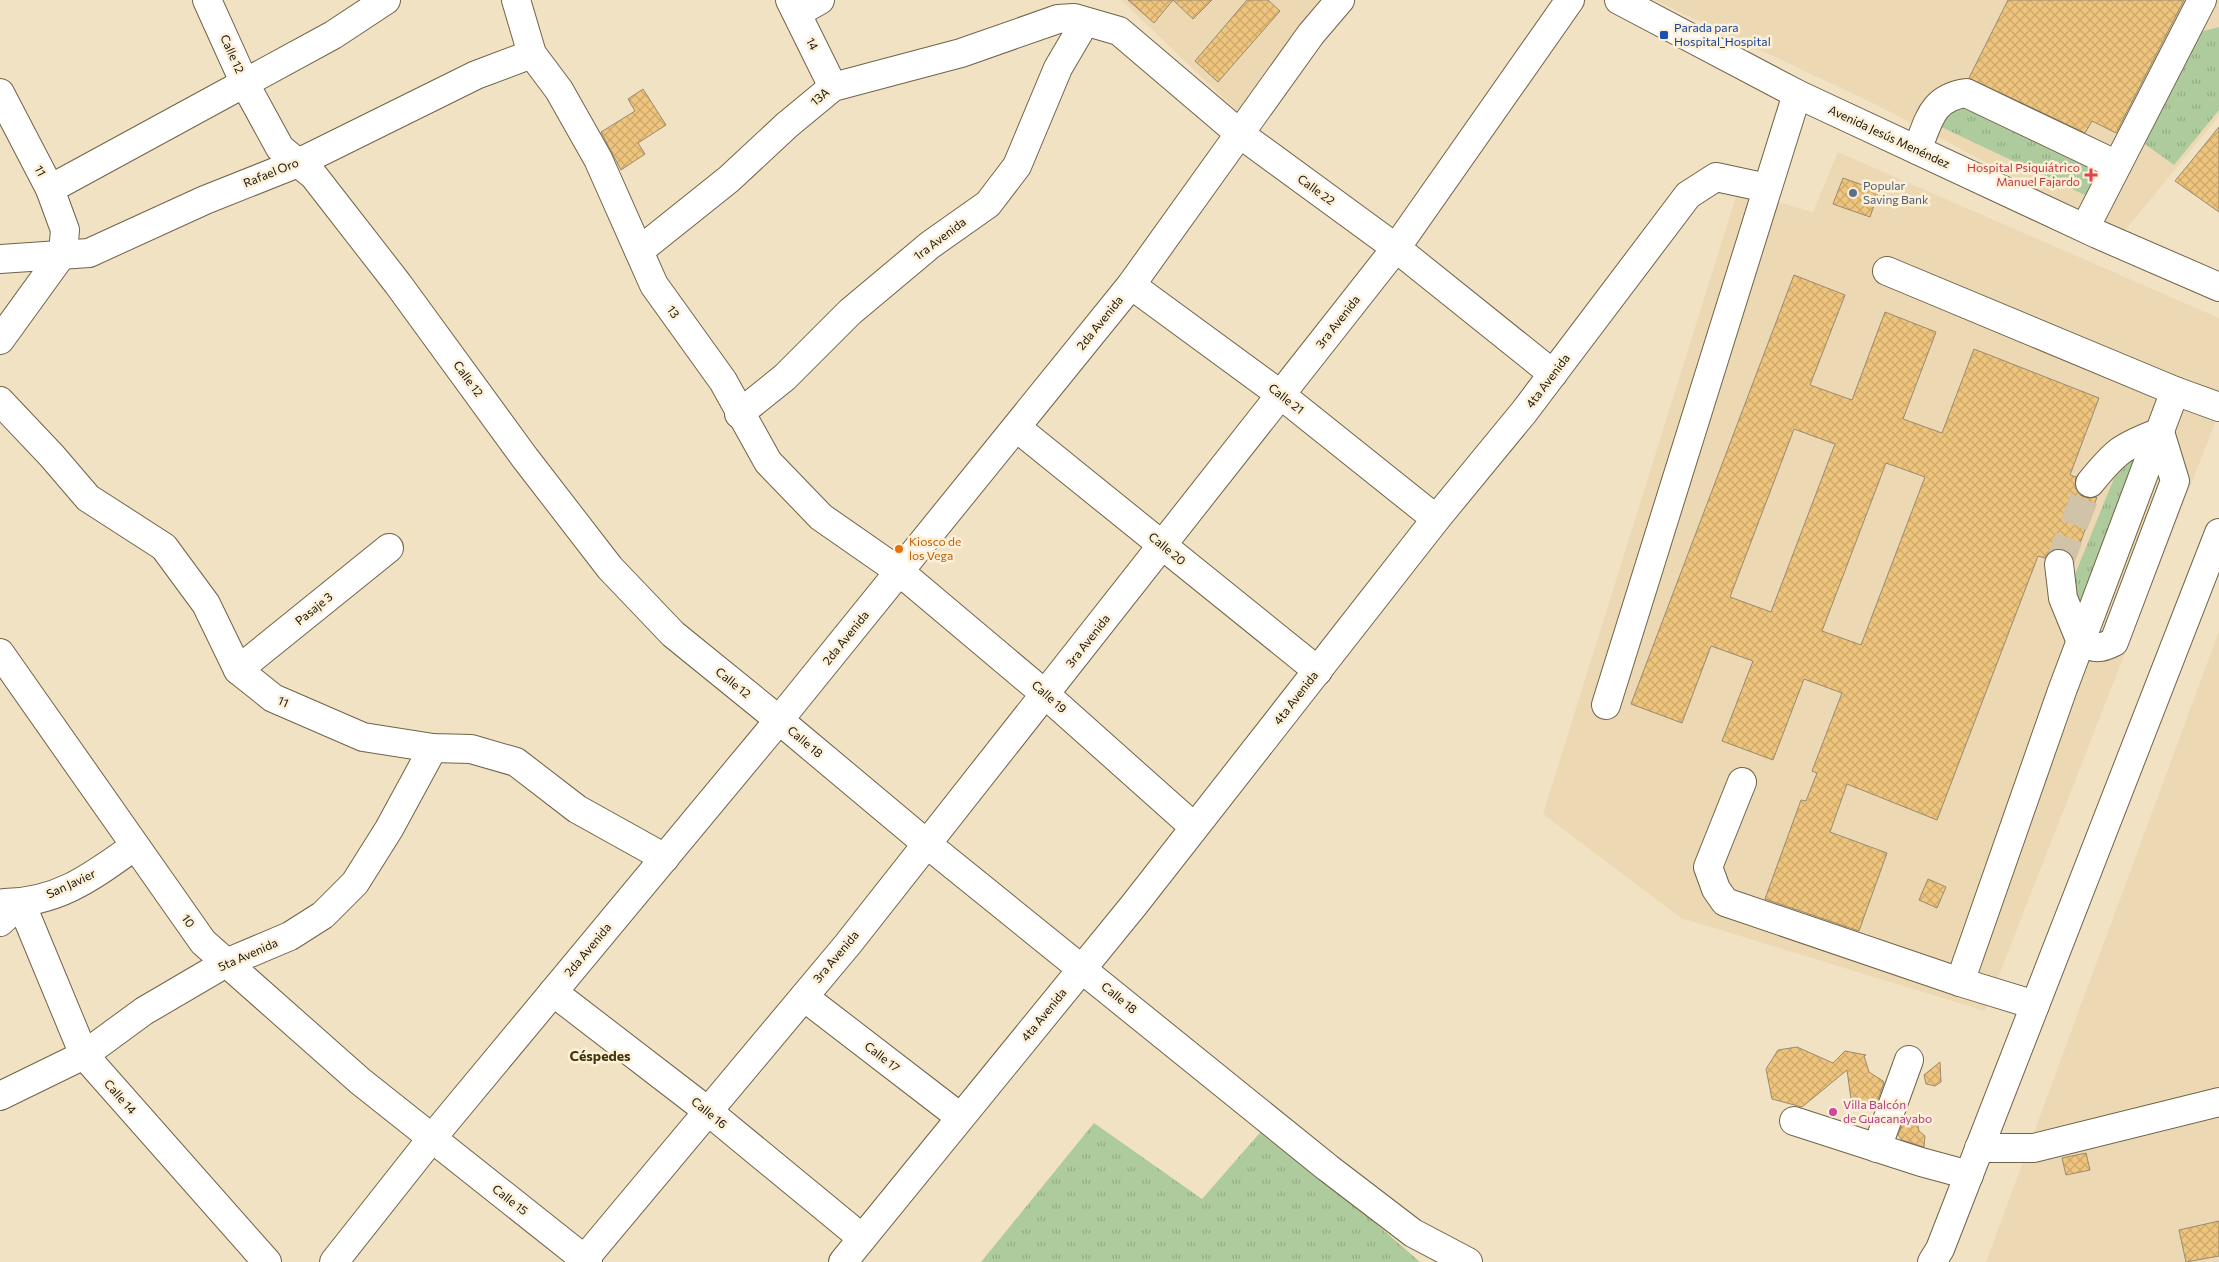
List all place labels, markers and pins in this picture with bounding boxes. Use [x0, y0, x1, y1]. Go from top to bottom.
place label: Parada para Hospital_Hospital [1674, 20, 1771, 48]
marker: Parada para Hospital_Hospital [1658, 29, 1670, 41]
place label: Hospital Psiquiátrico Manuel Fajardo [1967, 160, 2080, 188]
marker: Hospital Psiquiátrico Manuel Fajardo [2084, 168, 2098, 182]
place label: Popular Saving Bank [1863, 178, 1929, 206]
marker: Popular Saving Bank [1847, 187, 1859, 199]
place label: Kiosco de los Vega [909, 534, 961, 562]
marker: Kiosco de los Vega [893, 543, 905, 555]
place label: Villa Balcón de Guacanayabo [1843, 1097, 1932, 1125]
marker: Villa Balcón de Guacanayabo [1827, 1106, 1839, 1118]

